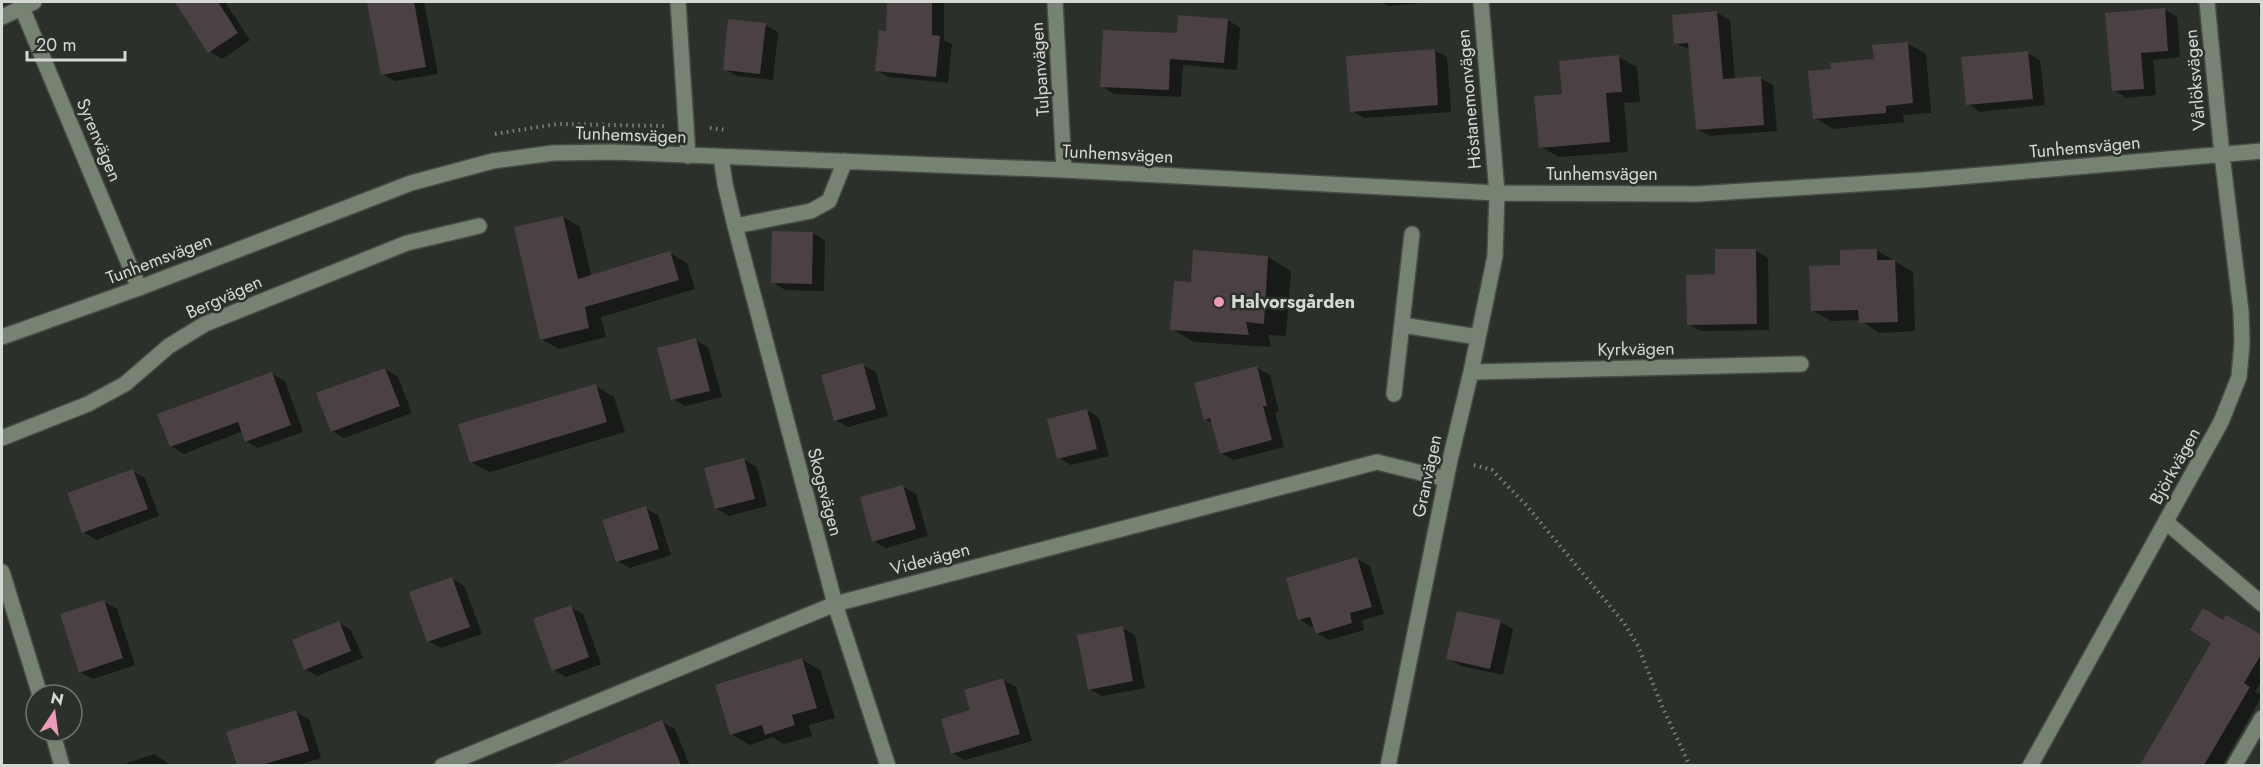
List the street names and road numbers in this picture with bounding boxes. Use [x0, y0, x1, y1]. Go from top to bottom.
street label: Tulpanvägen [1024, 21, 1056, 117]
street label: Höstanemonvägen [1450, 28, 1488, 170]
street label: Vårlöksvägen [2178, 28, 2212, 132]
street label: Syrenvägen [70, 94, 128, 186]
street label: Tunhemsvägen [575, 120, 687, 150]
street label: Tunhemsvägen [2028, 129, 2142, 165]
street label: Tunhemsvägen [1062, 138, 1174, 170]
street label: Tunhemsvägen [1546, 161, 1658, 187]
street label: Tunhemsvägen [102, 227, 216, 291]
street label: Bergvägen [182, 269, 266, 325]
street label: Kyrkvägen [1597, 335, 1675, 363]
street label: Björkvägen [2143, 423, 2207, 509]
street label: Granvägen [1406, 432, 1448, 520]
street label: Skogsvägen [801, 445, 849, 539]
street label: Videvägen [887, 536, 973, 582]

